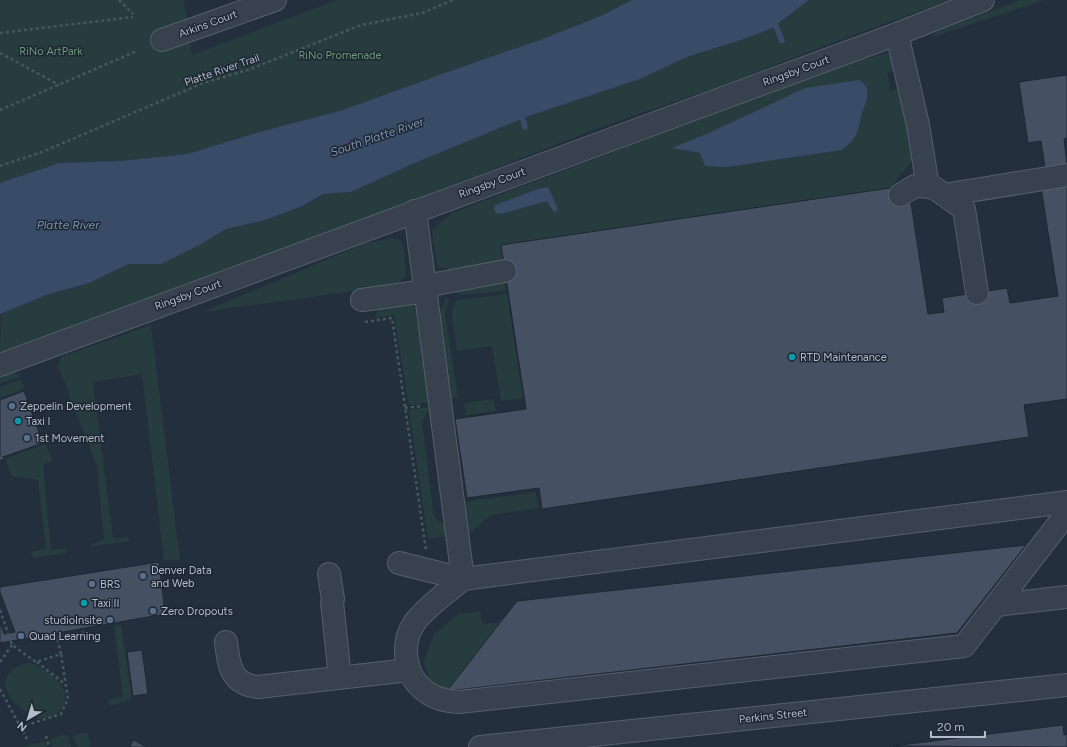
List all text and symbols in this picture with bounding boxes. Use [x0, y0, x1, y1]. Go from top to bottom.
street label: Arkins Court [177, 7, 239, 41]
park label: RiNo ArtPark [19, 45, 83, 58]
park label: RiNo Promenade [298, 49, 382, 62]
street label: Platte River Trail [183, 51, 261, 89]
street label: Ringsby Court [761, 53, 831, 89]
water label: South Platte River [328, 114, 426, 160]
street label: Ringsby Court [457, 165, 527, 201]
water label: Platte River [37, 218, 100, 232]
street label: Ringsby Court [153, 277, 223, 313]
place label: RTD Maintenance [800, 351, 887, 364]
marker: RTD Maintenance [787, 352, 797, 362]
place label: Zeppelin Development [20, 400, 132, 413]
marker: Zeppelin Development [7, 401, 17, 411]
place label: Taxi I [26, 415, 50, 428]
marker: Taxi I [13, 416, 23, 426]
place label: 1st Movement [35, 432, 104, 445]
marker: 1st Movement [22, 433, 32, 443]
place label: Denver Data and Web [151, 564, 212, 590]
marker: Denver Data and Web [138, 571, 148, 581]
place label: BRS [100, 578, 121, 591]
marker: BRS [87, 579, 97, 589]
place label: Taxi II [92, 597, 119, 610]
marker: Taxi II [79, 598, 89, 608]
place label: Zero Dropouts [161, 605, 233, 618]
marker: Zero Dropouts [148, 606, 158, 616]
place label: studioInsite [44, 614, 102, 627]
marker: studioInsite [105, 615, 115, 625]
place label: Quad Learning [29, 630, 101, 643]
marker: Quad Learning [16, 631, 26, 641]
north arrow [8, 699, 48, 739]
street label: Perkins Street [738, 706, 808, 726]
scale bar [931, 713, 985, 739]
text: N [15, 719, 30, 734]
text: 20 m [937, 720, 965, 734]

